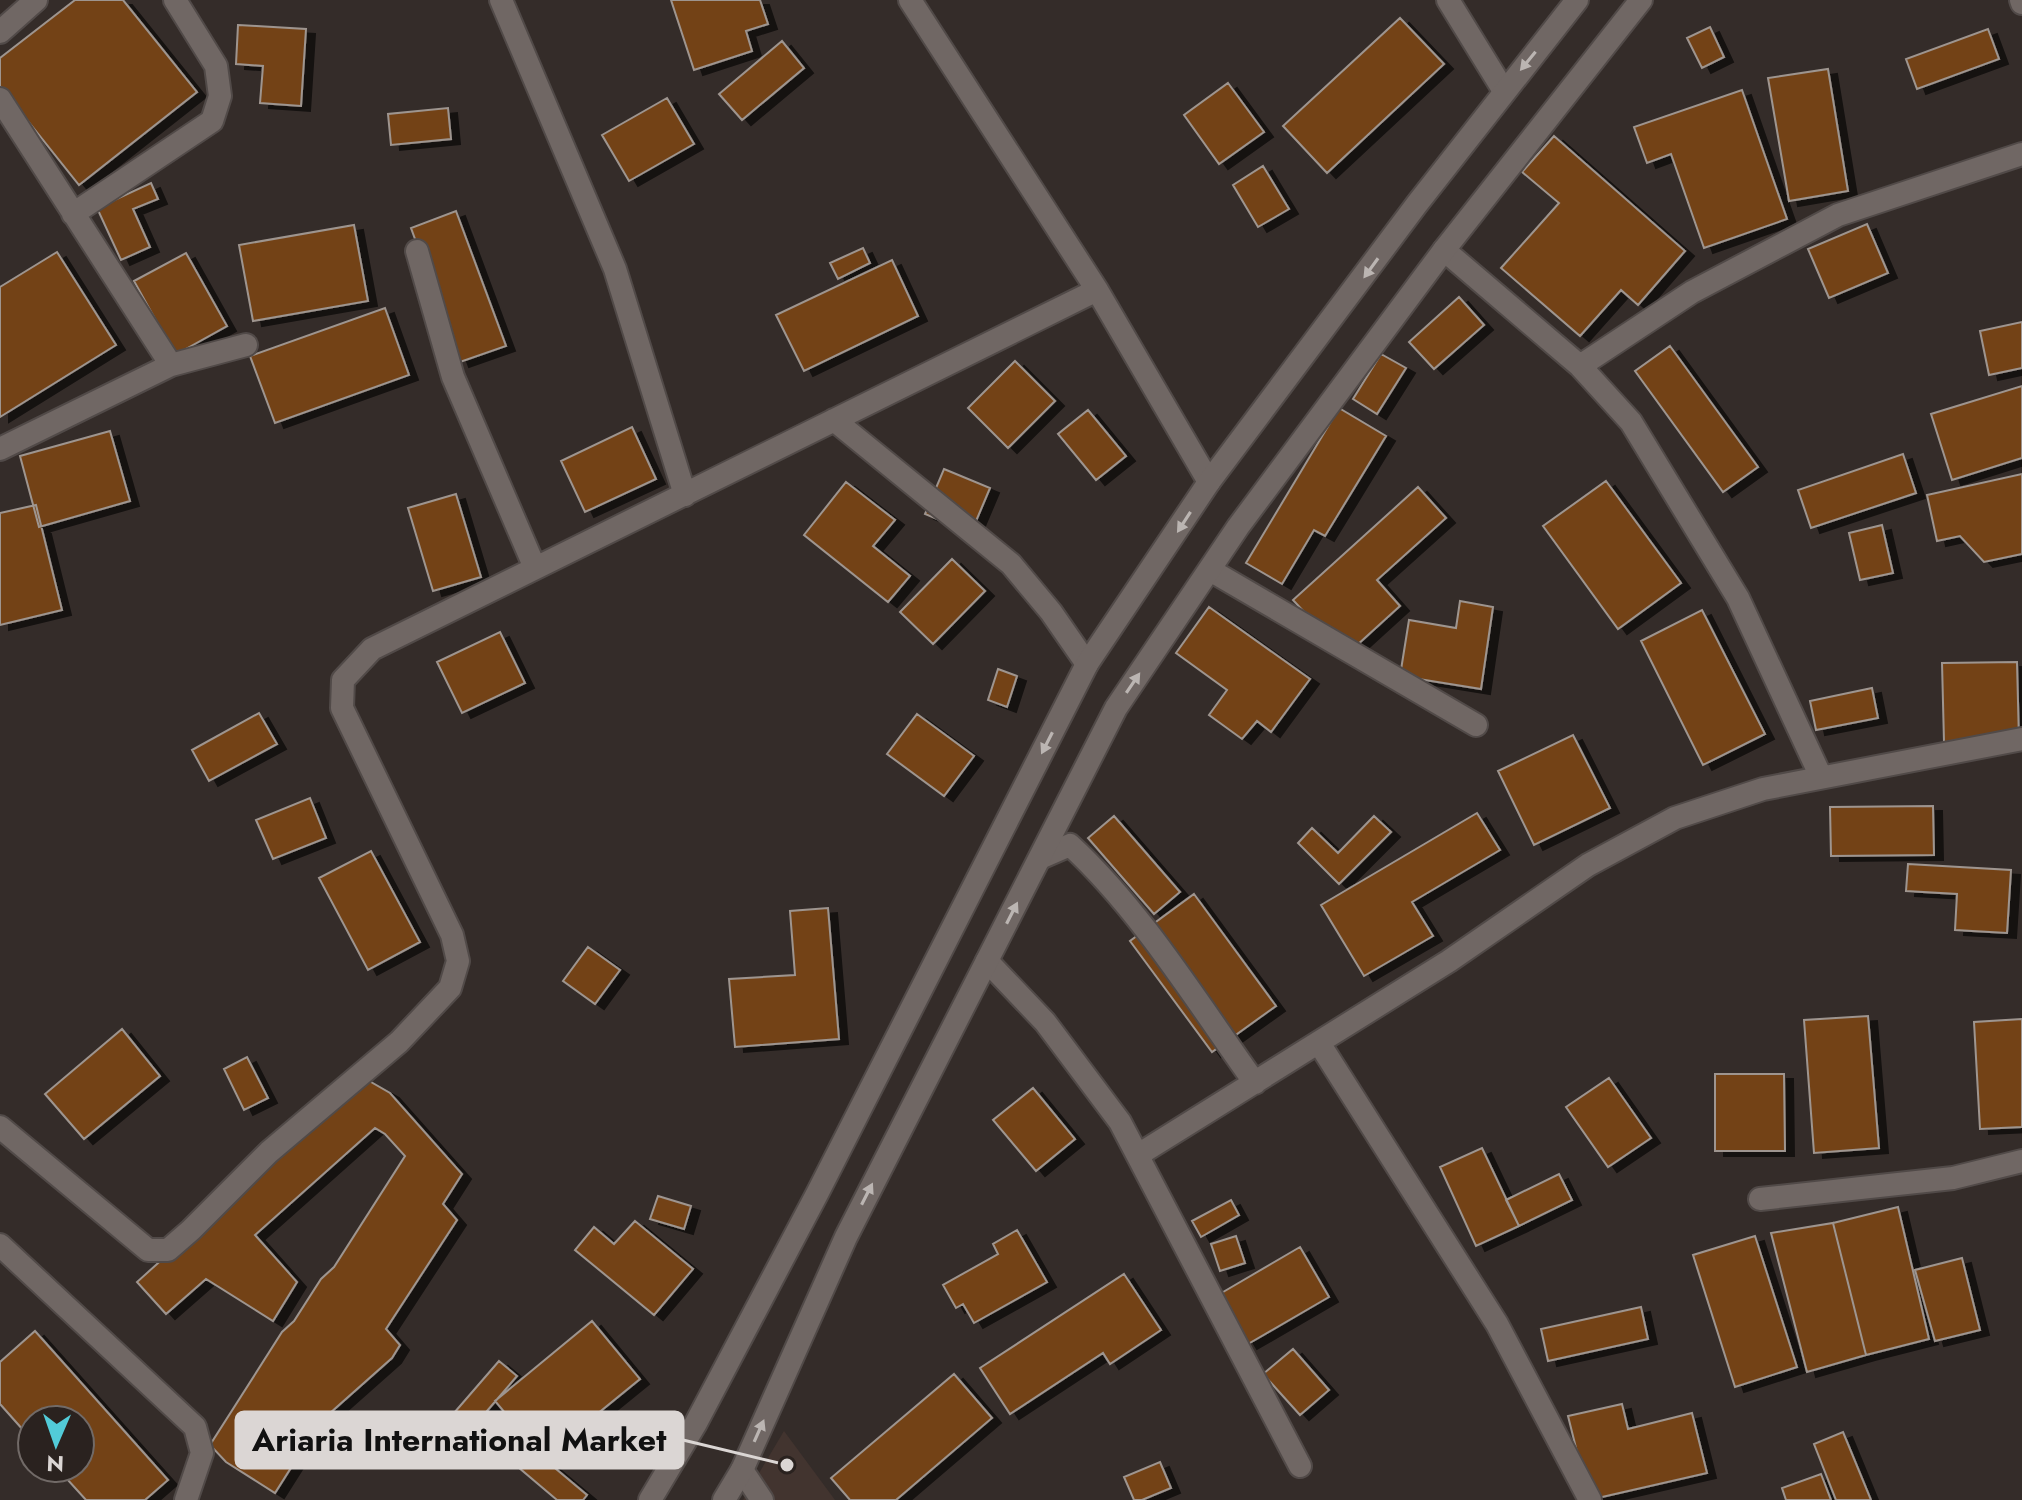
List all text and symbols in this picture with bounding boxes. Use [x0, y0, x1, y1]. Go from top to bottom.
one-way arrow [1521, 51, 1537, 71]
one-way arrow [1364, 257, 1379, 278]
one-way arrow [1177, 511, 1191, 533]
one-way arrow [1125, 673, 1140, 694]
one-way arrow [1041, 731, 1054, 754]
one-way arrow [1005, 902, 1018, 925]
one-way arrow [861, 1183, 874, 1206]
north arrow [16, 1404, 96, 1484]
callout: Ariaria International Market [236, 1412, 683, 1468]
text: Ariaria International Market [251, 1417, 667, 1463]
one-way arrow [753, 1419, 766, 1443]
text: N [46, 1448, 65, 1480]

